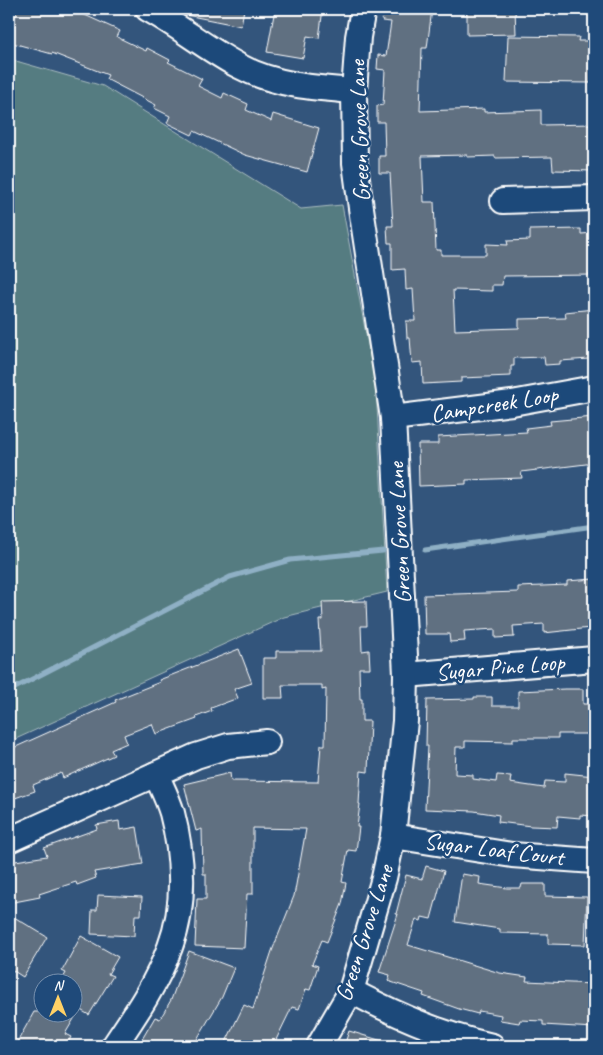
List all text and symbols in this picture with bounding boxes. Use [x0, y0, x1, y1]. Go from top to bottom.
street label: Green Grove Lane [341, 58, 376, 202]
street label: Campcreek Loop [428, 379, 562, 429]
street label: Green Grove Lane [380, 459, 418, 604]
street label: Sugar Pine Loop [434, 646, 567, 688]
street label: Sugar Loaf Court [423, 826, 567, 873]
street label: Green Grove Lane [328, 859, 401, 1005]
north arrow [32, 972, 82, 1022]
text: N [54, 977, 65, 994]

